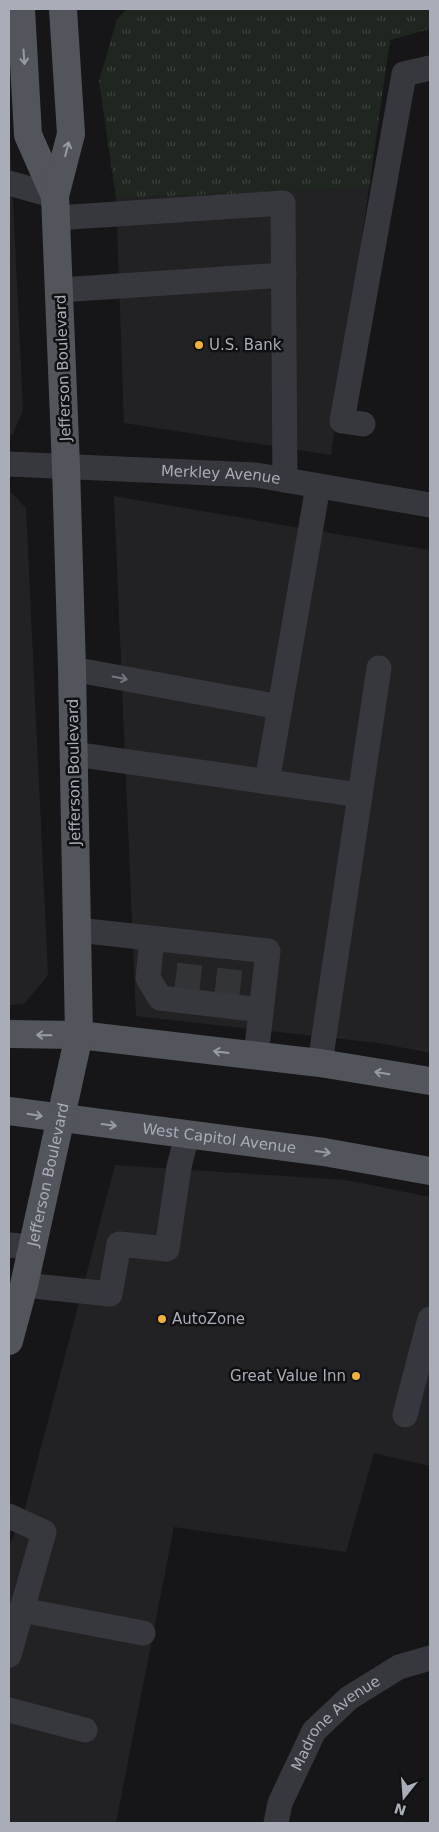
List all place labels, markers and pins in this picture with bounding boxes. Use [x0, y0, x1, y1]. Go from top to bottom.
place label: U.S. Bank [209, 336, 282, 354]
marker: U.S. Bank [193, 339, 205, 351]
place label: AutoZone [172, 1310, 245, 1328]
marker: AutoZone [156, 1313, 168, 1325]
place label: Great Value Inn [230, 1367, 346, 1385]
marker: Great Value Inn [350, 1370, 362, 1382]

